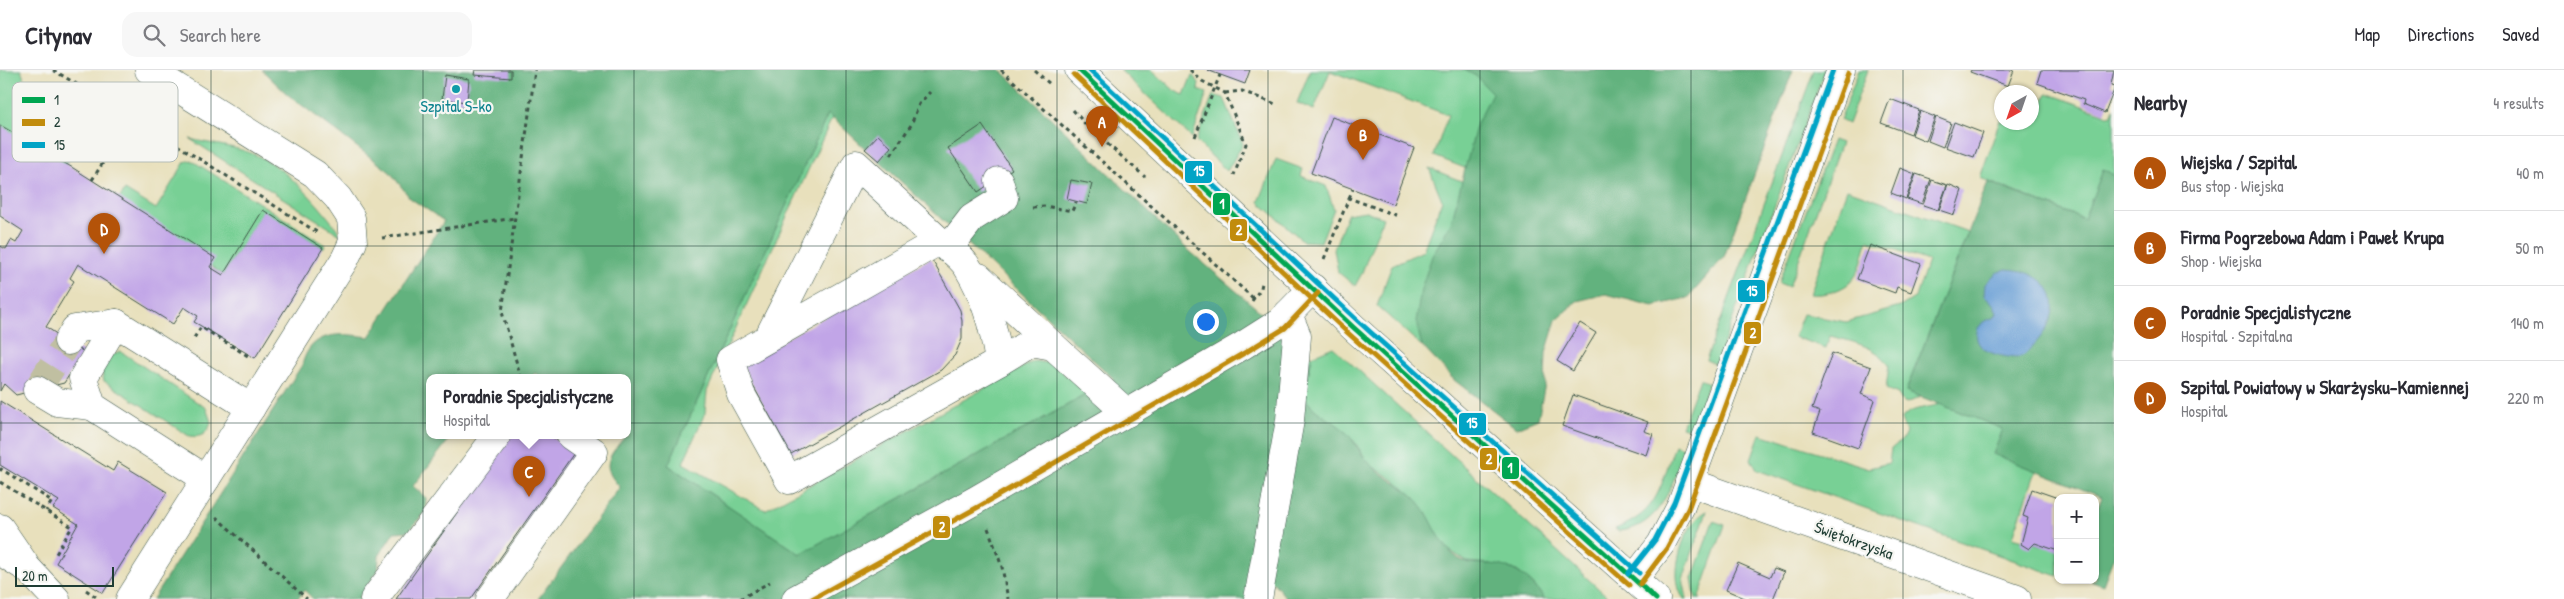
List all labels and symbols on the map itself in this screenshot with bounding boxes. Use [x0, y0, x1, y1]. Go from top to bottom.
legend [12, 82, 178, 162]
marker: Szpital S-ko [450, 83, 462, 95]
north arrow [1994, 85, 2039, 130]
text: 1 [54, 90, 59, 109]
place label: Szpital S-ko [420, 95, 492, 117]
pin: A [1086, 106, 1118, 147]
text: 2 [54, 112, 61, 131]
pin: B [1347, 119, 1379, 160]
text: 15 [54, 135, 65, 154]
line badge: 15 [1184, 160, 1213, 184]
text: 15 [1193, 161, 1205, 180]
line badge: 1 [1212, 192, 1231, 216]
text: 1 [1219, 194, 1225, 213]
pin: D [88, 213, 120, 254]
line badge: 2 [1229, 218, 1248, 242]
text: 2 [1236, 220, 1243, 239]
line badge: 15 [1737, 279, 1766, 303]
text: 15 [1746, 281, 1758, 300]
your location [1193, 309, 1219, 335]
line badge: 2 [1743, 321, 1762, 345]
text: 2 [1750, 323, 1757, 342]
line badge: 15 [1458, 412, 1487, 436]
text: 15 [1466, 413, 1478, 432]
line badge: 2 [1479, 447, 1498, 471]
text: 2 [1486, 449, 1493, 468]
pin: C [513, 456, 545, 497]
line badge: 1 [1501, 456, 1520, 480]
text: 1 [1507, 458, 1513, 477]
line badge: 2 [932, 515, 951, 539]
street label: Świętokrzyska [1812, 516, 1896, 564]
text: 2 [939, 517, 946, 536]
scale bar [15, 564, 114, 587]

